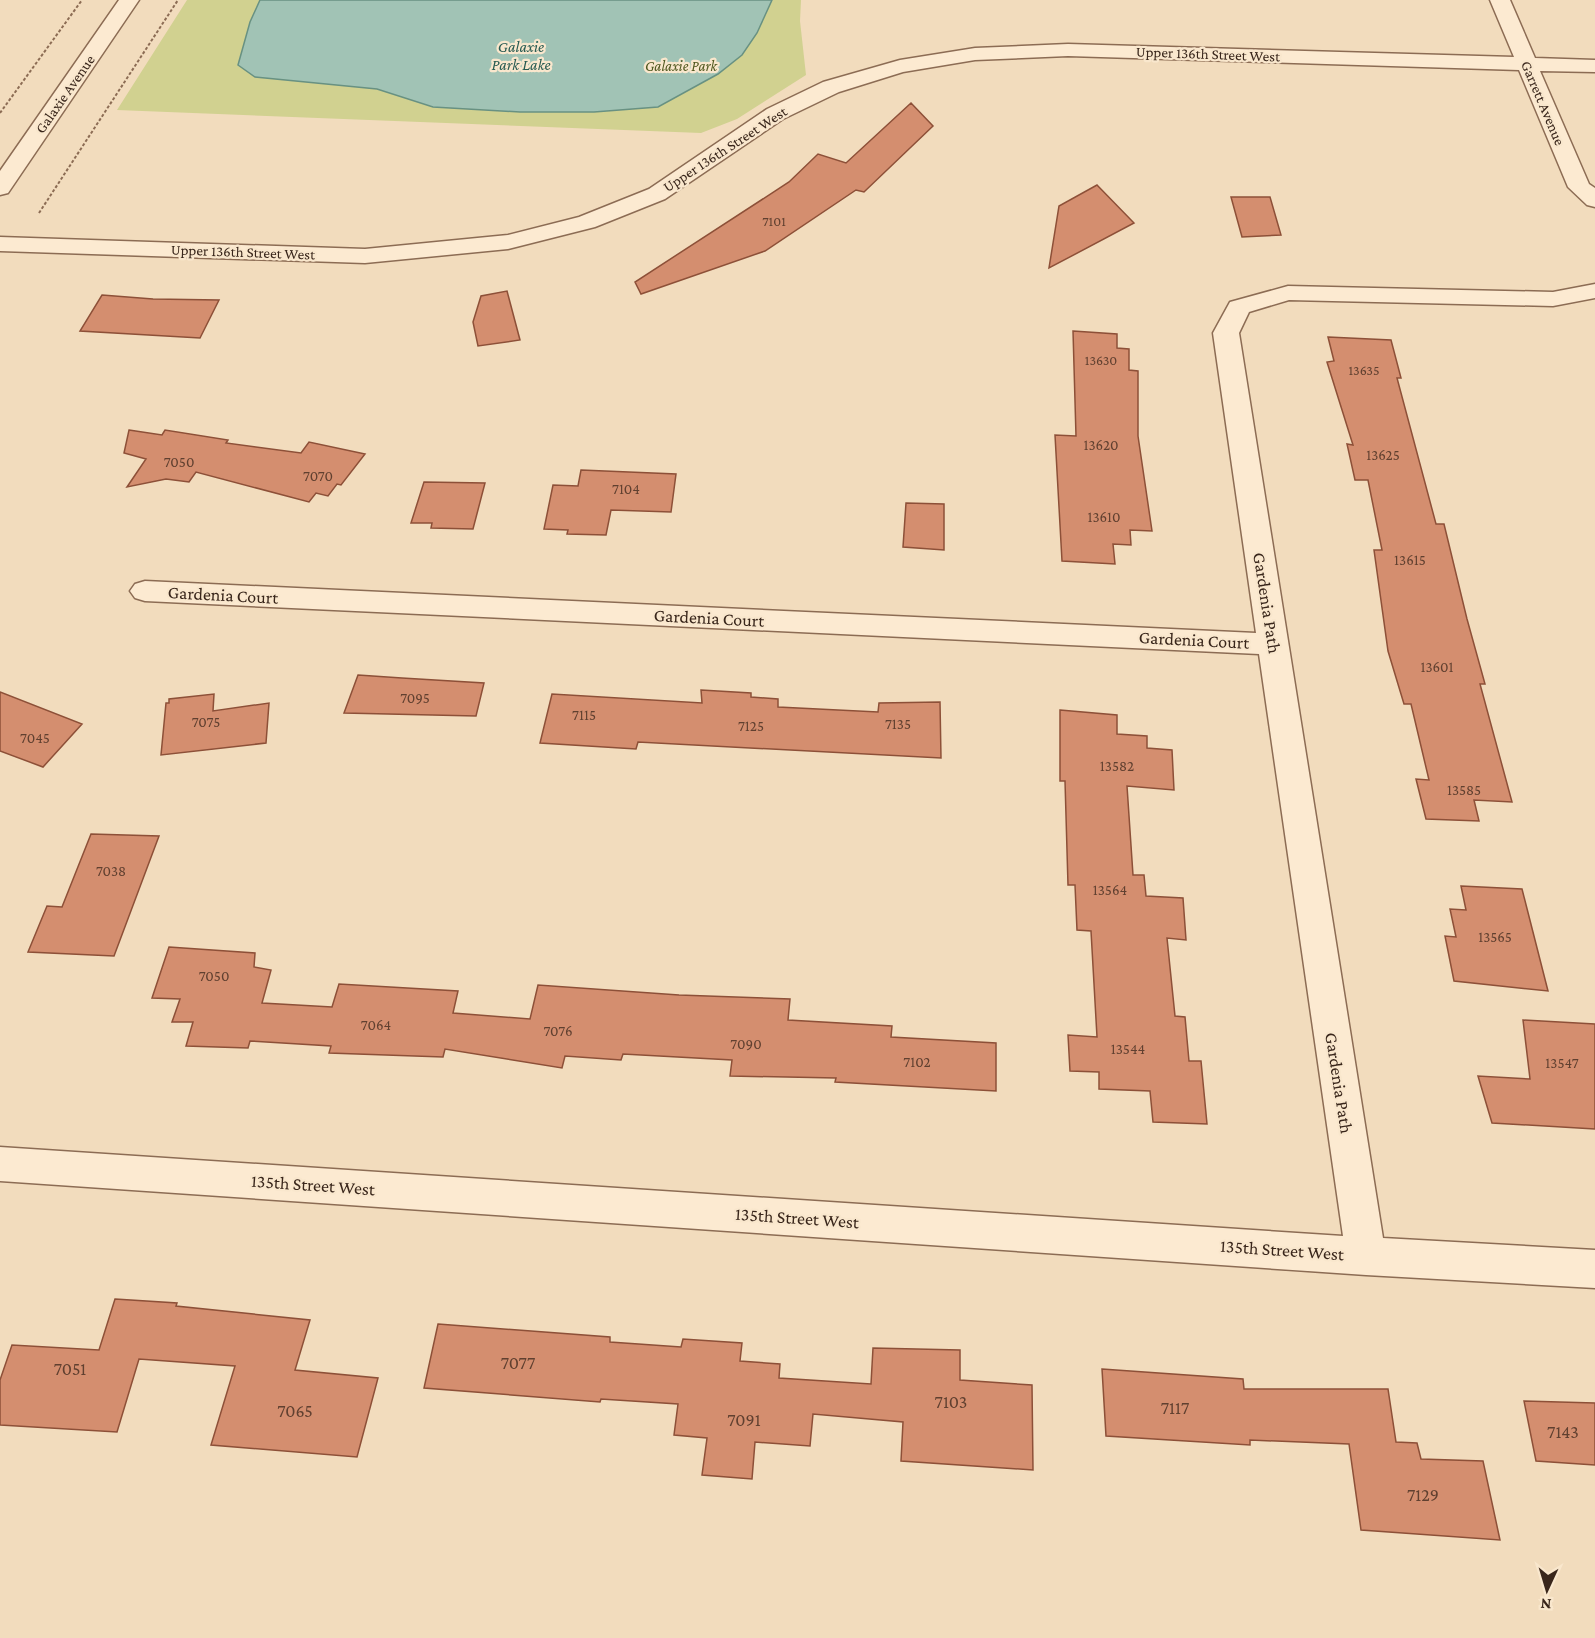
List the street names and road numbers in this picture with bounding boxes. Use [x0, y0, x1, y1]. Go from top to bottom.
street label: Upper 136th Street West [1136, 43, 1281, 66]
street label: Galaxie Avenue [32, 51, 98, 136]
street label: Garrett Avenue [1518, 58, 1568, 148]
street label: Upper 136th Street West [660, 102, 791, 196]
street label: Upper 136th Street West [171, 241, 316, 264]
street label: Gardenia Path [1249, 551, 1285, 655]
street label: Gardenia Court [167, 582, 280, 608]
street label: Gardenia Court [653, 605, 766, 631]
street label: Gardenia Court [1138, 627, 1251, 653]
street label: Gardenia Path [1321, 1031, 1357, 1135]
street label: 135th Street West [250, 1171, 377, 1199]
street label: 135th Street West [734, 1204, 861, 1232]
street label: 135th Street West [1219, 1236, 1346, 1264]

